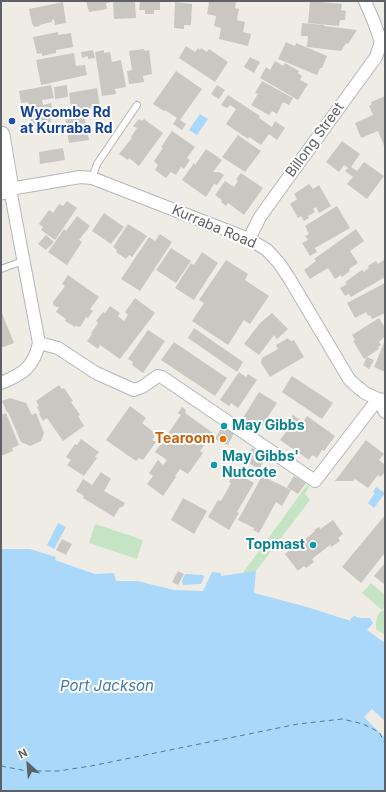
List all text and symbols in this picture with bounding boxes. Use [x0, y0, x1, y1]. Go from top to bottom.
street label: Billong Street [282, 99, 348, 181]
place label: Wycombe Rd at Kurraba Rd [20, 105, 113, 138]
marker: Wycombe Rd at Kurraba Rd [7, 116, 17, 126]
street label: Kurraba Road [169, 202, 259, 252]
place label: May Gibbs [232, 418, 304, 434]
marker: May Gibbs [219, 421, 229, 431]
place label: Tearoom [155, 431, 215, 447]
marker: Tearoom [218, 434, 228, 444]
place label: May Gibbs' Nutcote [222, 449, 299, 482]
marker: May Gibbs' Nutcote [209, 460, 219, 470]
place label: Topmast [245, 537, 305, 553]
marker: Topmast [308, 540, 318, 550]
water label: Port Jackson [60, 677, 154, 695]
north arrow [8, 744, 48, 784]
text: N [16, 745, 30, 761]

